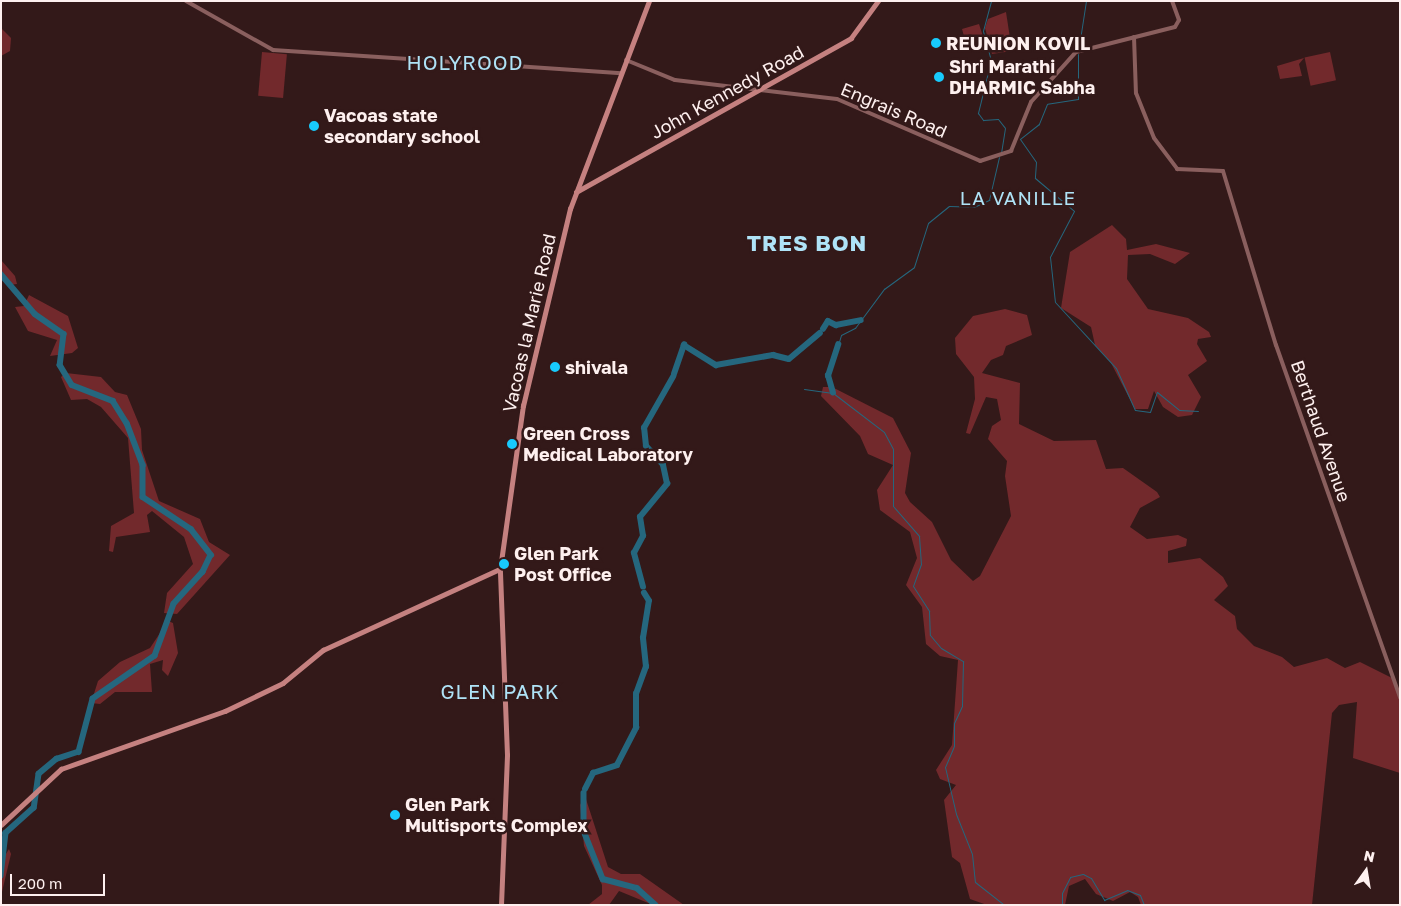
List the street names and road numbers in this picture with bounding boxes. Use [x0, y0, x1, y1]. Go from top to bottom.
street label: John Kennedy Road [646, 41, 808, 143]
street label: Engrais Road [838, 78, 950, 142]
street label: Vacoas la Marie Road [498, 231, 560, 415]
street label: Berthaud Avenue [1287, 357, 1355, 505]

